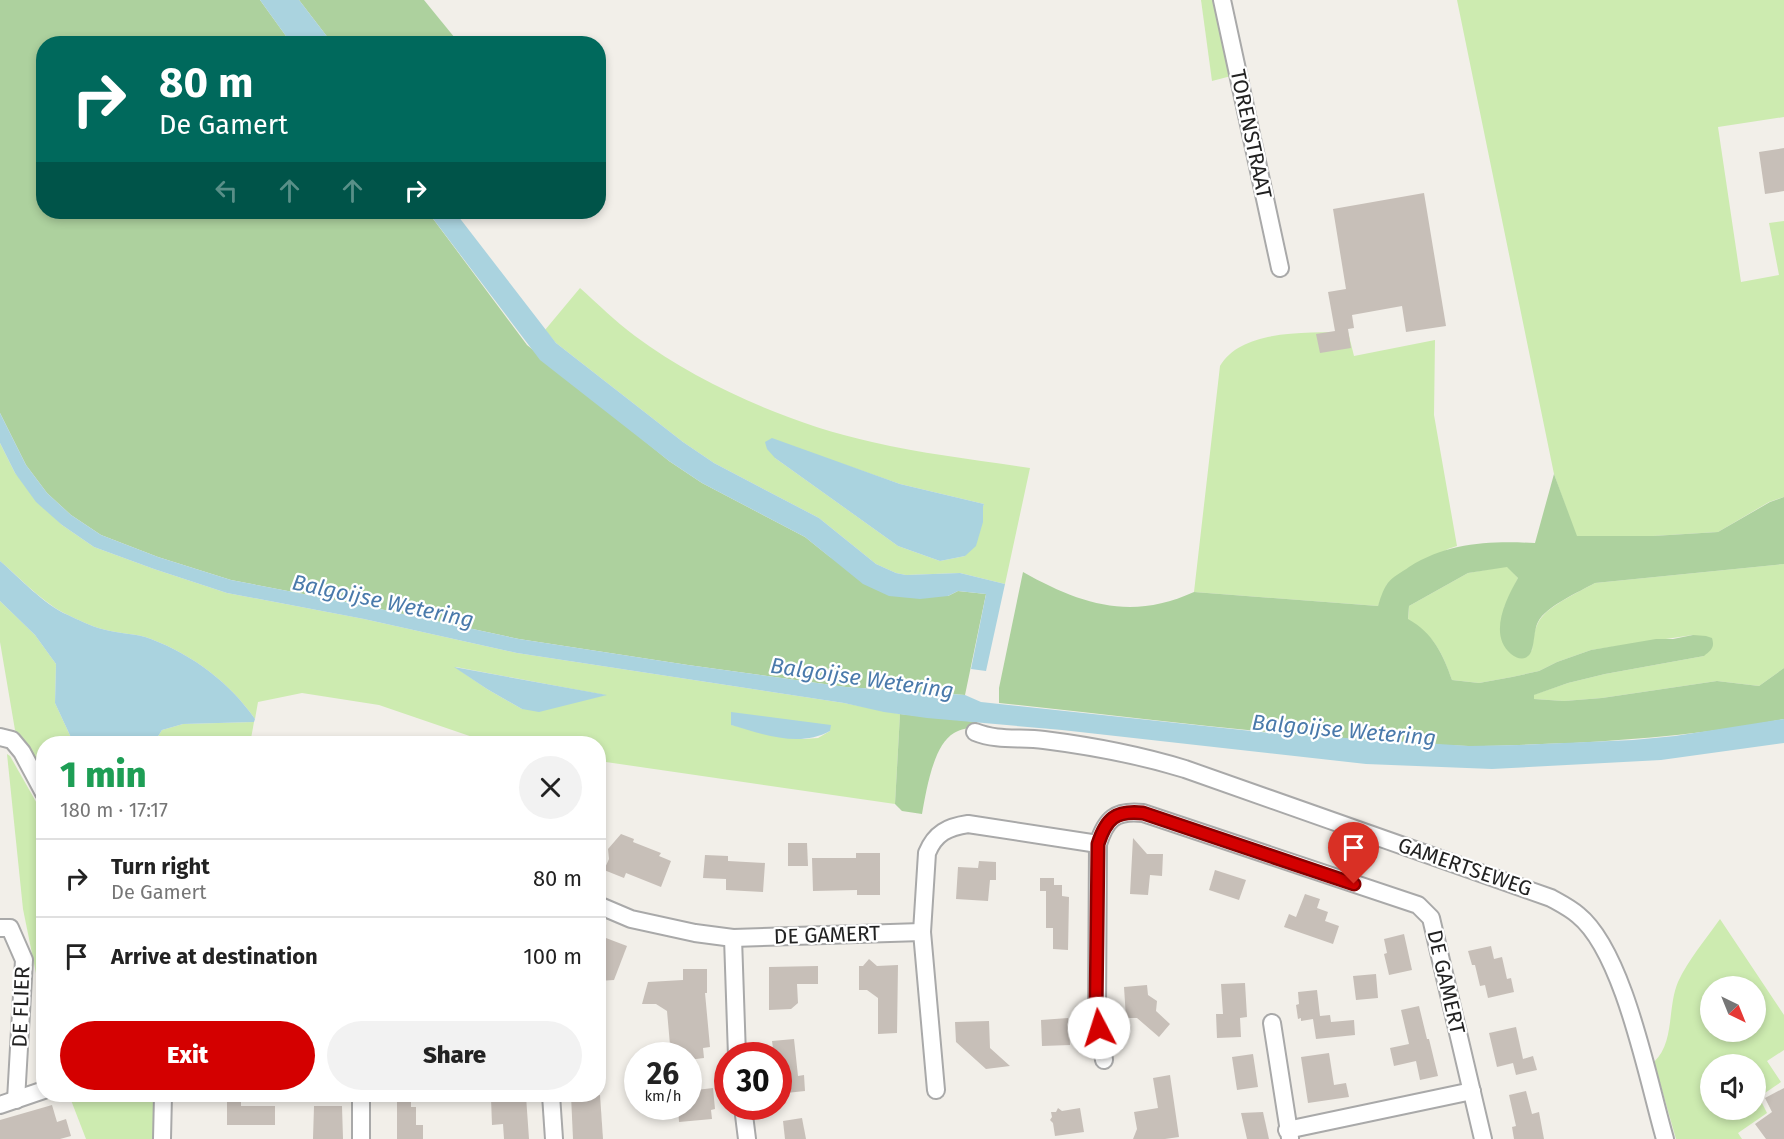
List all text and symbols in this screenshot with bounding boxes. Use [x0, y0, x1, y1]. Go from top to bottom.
text: 80 m [159, 58, 253, 108]
icon: right [60, 60, 138, 138]
street label: TORENSTRAAT [1225, 67, 1277, 201]
text: De Gamert [159, 109, 288, 141]
icon: left [210, 174, 243, 207]
icon: ahead [273, 174, 306, 207]
icon: ahead [336, 174, 369, 207]
icon: right [399, 174, 432, 207]
water label: Balgoijse Wetering [290, 569, 476, 633]
water label: Balgoijse Wetering [769, 652, 955, 704]
water label: Balgoijse Wetering [1251, 708, 1437, 752]
text: 1 min [60, 753, 146, 797]
button: close [519, 756, 582, 819]
text: 180 m · 17:17 [60, 798, 168, 822]
pin [1328, 822, 1379, 884]
icon: arrive [1337, 831, 1370, 864]
street label: GAMERTSEWEG [1395, 832, 1535, 902]
text: Turn right [111, 853, 210, 880]
icon: right [60, 862, 93, 895]
text: 80 m [533, 865, 582, 892]
text: De Gamert [111, 880, 207, 904]
street label: DE GAMERT [773, 920, 881, 950]
street label: DE GAMERT [1421, 927, 1471, 1037]
icon: arrive [60, 940, 93, 973]
text: Arrive at destination [111, 943, 318, 970]
text: 100 m [523, 943, 582, 970]
street label: DE FLIER [7, 966, 35, 1048]
north arrow [1700, 976, 1766, 1042]
map controls [1700, 976, 1766, 1120]
position arrow [1067, 996, 1131, 1060]
button: Exit [60, 1021, 315, 1090]
button: Share [327, 1021, 582, 1090]
speed limit sign: 30 [714, 1042, 792, 1120]
button: sound [1700, 1054, 1766, 1120]
text: 26 [647, 1056, 679, 1092]
text: km/h [644, 1087, 682, 1105]

